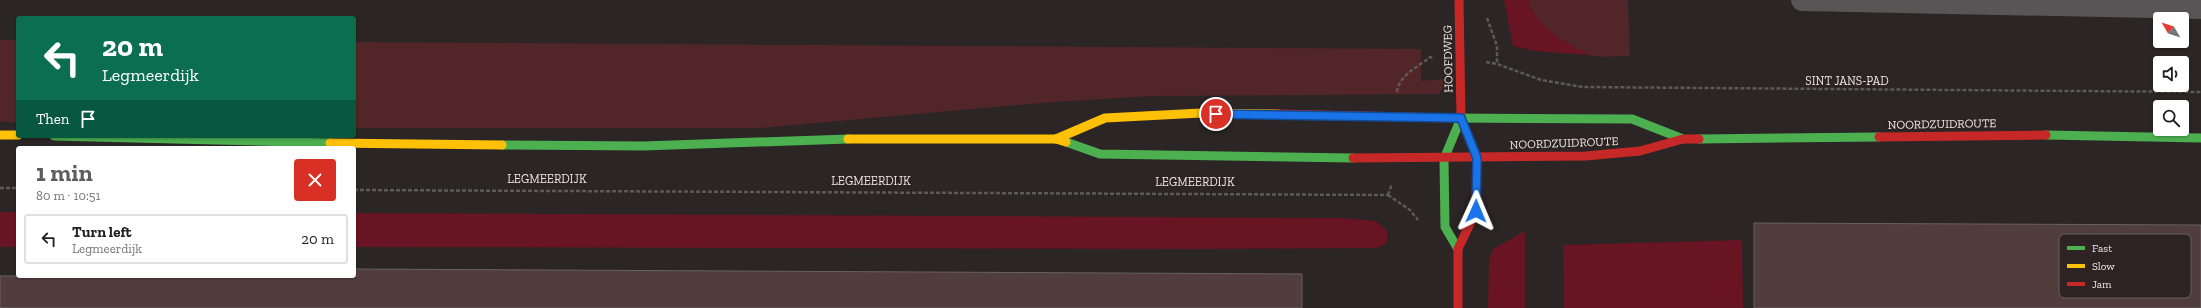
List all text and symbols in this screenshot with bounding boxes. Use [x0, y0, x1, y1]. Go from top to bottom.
north arrow [2153, 12, 2189, 48]
map controls [2153, 12, 2189, 136]
street label: HOOFDWEG [1440, 25, 1456, 93]
text: 20 m [102, 30, 163, 63]
icon: left [36, 32, 88, 84]
button: sound [2153, 56, 2189, 92]
text: Legmeerdijk [102, 64, 199, 86]
street label: SINT JANS-PAD [1805, 74, 1889, 88]
pin [1199, 97, 1233, 131]
button: search [2153, 100, 2189, 136]
icon: arrive [1205, 103, 1227, 125]
icon: arrive [77, 108, 99, 130]
text: Then [36, 110, 69, 128]
street label: NOORDZUIDROUTE [1888, 116, 1996, 132]
street label: NOORDZUIDROUTE [1509, 134, 1619, 152]
text: 1 min [36, 158, 93, 187]
button: close [294, 159, 336, 201]
street label: LEGMEERDIJK [507, 172, 587, 186]
street label: LEGMEERDIJK [831, 174, 911, 188]
street label: LEGMEERDIJK [1155, 175, 1235, 189]
text: 80 m · 10:51 [36, 188, 100, 203]
position arrow [1455, 190, 1497, 232]
text: Turn left [72, 223, 132, 241]
icon: left [38, 228, 60, 250]
text: 20 m [301, 230, 334, 248]
legend [2059, 234, 2191, 298]
text: Legmeerdijk [72, 241, 142, 256]
text: Fast [2092, 242, 2113, 255]
text: Slow [2092, 260, 2115, 273]
text: Jam [2092, 278, 2112, 291]

